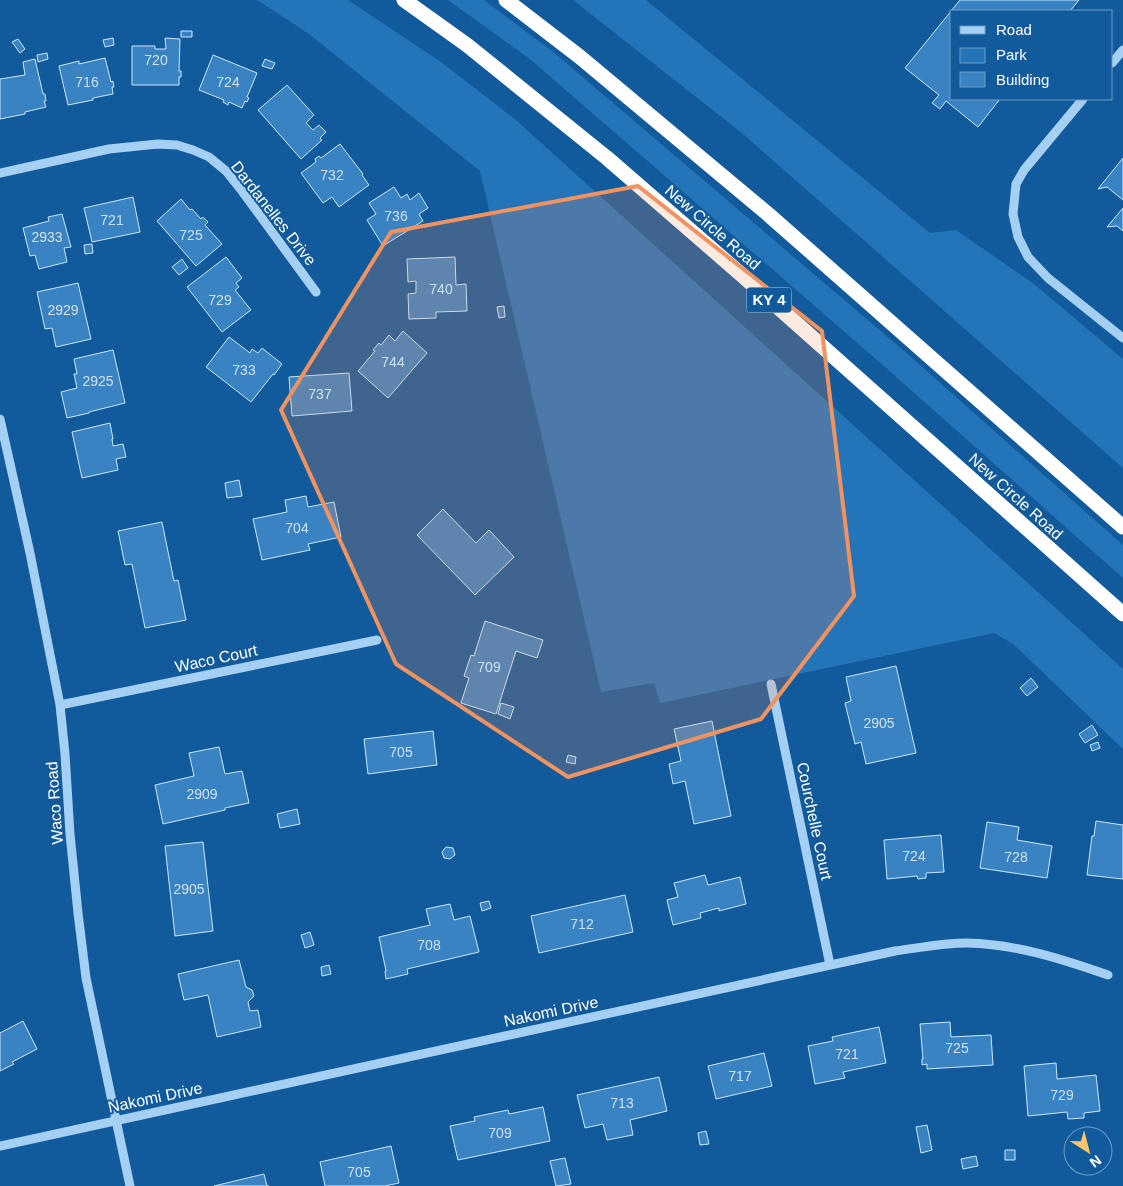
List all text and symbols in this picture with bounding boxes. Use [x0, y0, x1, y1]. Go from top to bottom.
legend [950, 10, 1113, 100]
text: Road [996, 21, 1032, 38]
text: Park [996, 46, 1027, 63]
house number: 720 [144, 52, 168, 68]
text: Building [996, 71, 1049, 88]
house number: 716 [75, 74, 99, 90]
house number: 724 [216, 74, 240, 90]
street label: Dardanelles Drive [228, 158, 320, 269]
house number: 732 [320, 167, 344, 183]
street label: New Circle Road [662, 182, 764, 273]
house number: 736 [384, 208, 408, 224]
house number: 721 [100, 212, 124, 228]
house number: 725 [179, 227, 203, 243]
house number: 2933 [31, 229, 63, 245]
house number: 740 [429, 281, 453, 297]
road number: KY 4 [746, 288, 792, 312]
house number: 729 [208, 292, 232, 308]
house number: 2929 [47, 302, 79, 318]
house number: 744 [381, 354, 405, 370]
house number: 733 [232, 362, 256, 378]
house number: 2925 [82, 373, 114, 389]
house number: 737 [308, 386, 332, 402]
street label: New Circle Road [965, 450, 1066, 543]
house number: 704 [285, 520, 309, 536]
street label: Waco Court [173, 641, 259, 676]
house number: 709 [477, 659, 501, 675]
house number: 2905 [863, 715, 895, 731]
house number: 705 [389, 744, 413, 760]
street label: Waco Road [43, 761, 66, 845]
street label: Courchelle Court [794, 761, 835, 882]
house number: 2909 [186, 786, 218, 802]
house number: 724 [902, 848, 926, 864]
house number: 728 [1004, 849, 1028, 865]
house number: 2905 [173, 881, 205, 897]
house number: 712 [570, 916, 594, 932]
house number: 708 [417, 937, 441, 953]
street label: Nakomi Drive [502, 993, 600, 1030]
house number: 725 [945, 1040, 969, 1056]
house number: 721 [835, 1046, 859, 1062]
house number: 717 [728, 1068, 752, 1084]
street label: Nakomi Drive [106, 1079, 204, 1116]
house number: 729 [1050, 1087, 1074, 1103]
house number: 713 [610, 1095, 634, 1111]
house number: 709 [488, 1125, 512, 1141]
north arrow [1063, 1126, 1113, 1176]
text: N [1087, 1152, 1104, 1171]
house number: 705 [347, 1164, 371, 1180]

